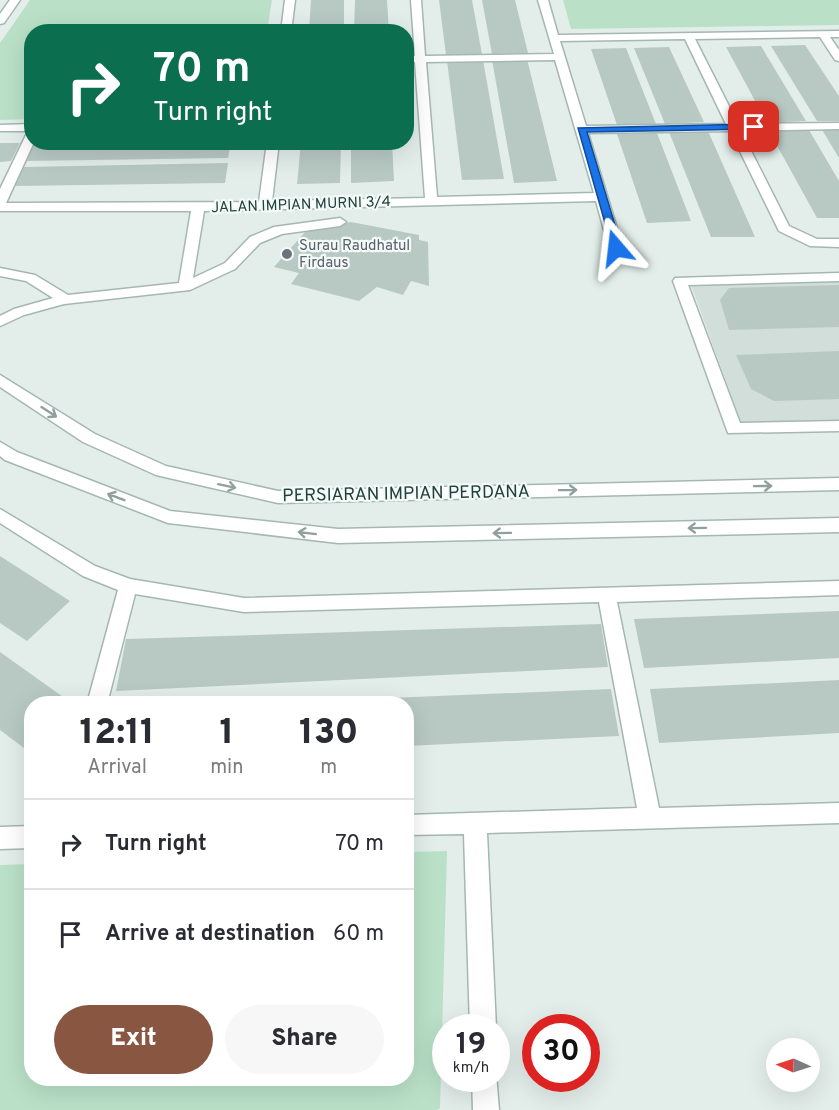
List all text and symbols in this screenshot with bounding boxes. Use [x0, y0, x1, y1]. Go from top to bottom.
text: 70 m [153, 44, 251, 97]
icon: right [54, 48, 132, 126]
text: Turn right [153, 96, 272, 130]
pin [728, 101, 779, 152]
icon: arrive [737, 110, 770, 143]
street label: JALAN IMPIAN MURNI 3/4 [211, 193, 391, 218]
position arrow [584, 216, 648, 280]
place label: Surau Raudhatul Firdaus [299, 237, 410, 273]
marker: Surau Raudhatul Firdaus [280, 247, 294, 261]
one-way arrow [40, 406, 57, 418]
one-way arrow [753, 480, 773, 491]
one-way arrow [217, 481, 237, 492]
street label: PERSIARAN IMPIAN PERDANA [282, 481, 530, 508]
one-way arrow [558, 484, 578, 496]
one-way arrow [108, 491, 126, 502]
one-way arrow [687, 522, 707, 534]
one-way arrow [297, 527, 317, 538]
one-way arrow [492, 527, 512, 538]
text: 12:11 [80, 711, 155, 757]
text: 1 [219, 711, 234, 757]
text: 130 [299, 711, 358, 757]
text: Arrival [87, 755, 147, 781]
text: min [210, 755, 243, 781]
text: m [320, 755, 337, 781]
icon: right [54, 828, 87, 861]
text: Turn right [105, 831, 207, 858]
text: 70 m [335, 831, 384, 858]
icon: arrive [54, 918, 87, 951]
text: Arrive at destination [105, 921, 315, 948]
text: 60 m [333, 921, 384, 948]
button: Exit [54, 1005, 213, 1074]
button: Share [225, 1005, 384, 1074]
speed limit sign: 30 [522, 1014, 600, 1092]
text: 19 [456, 1027, 486, 1064]
north arrow [766, 1038, 820, 1092]
map controls [766, 1038, 820, 1092]
text: km/h [453, 1059, 489, 1078]

